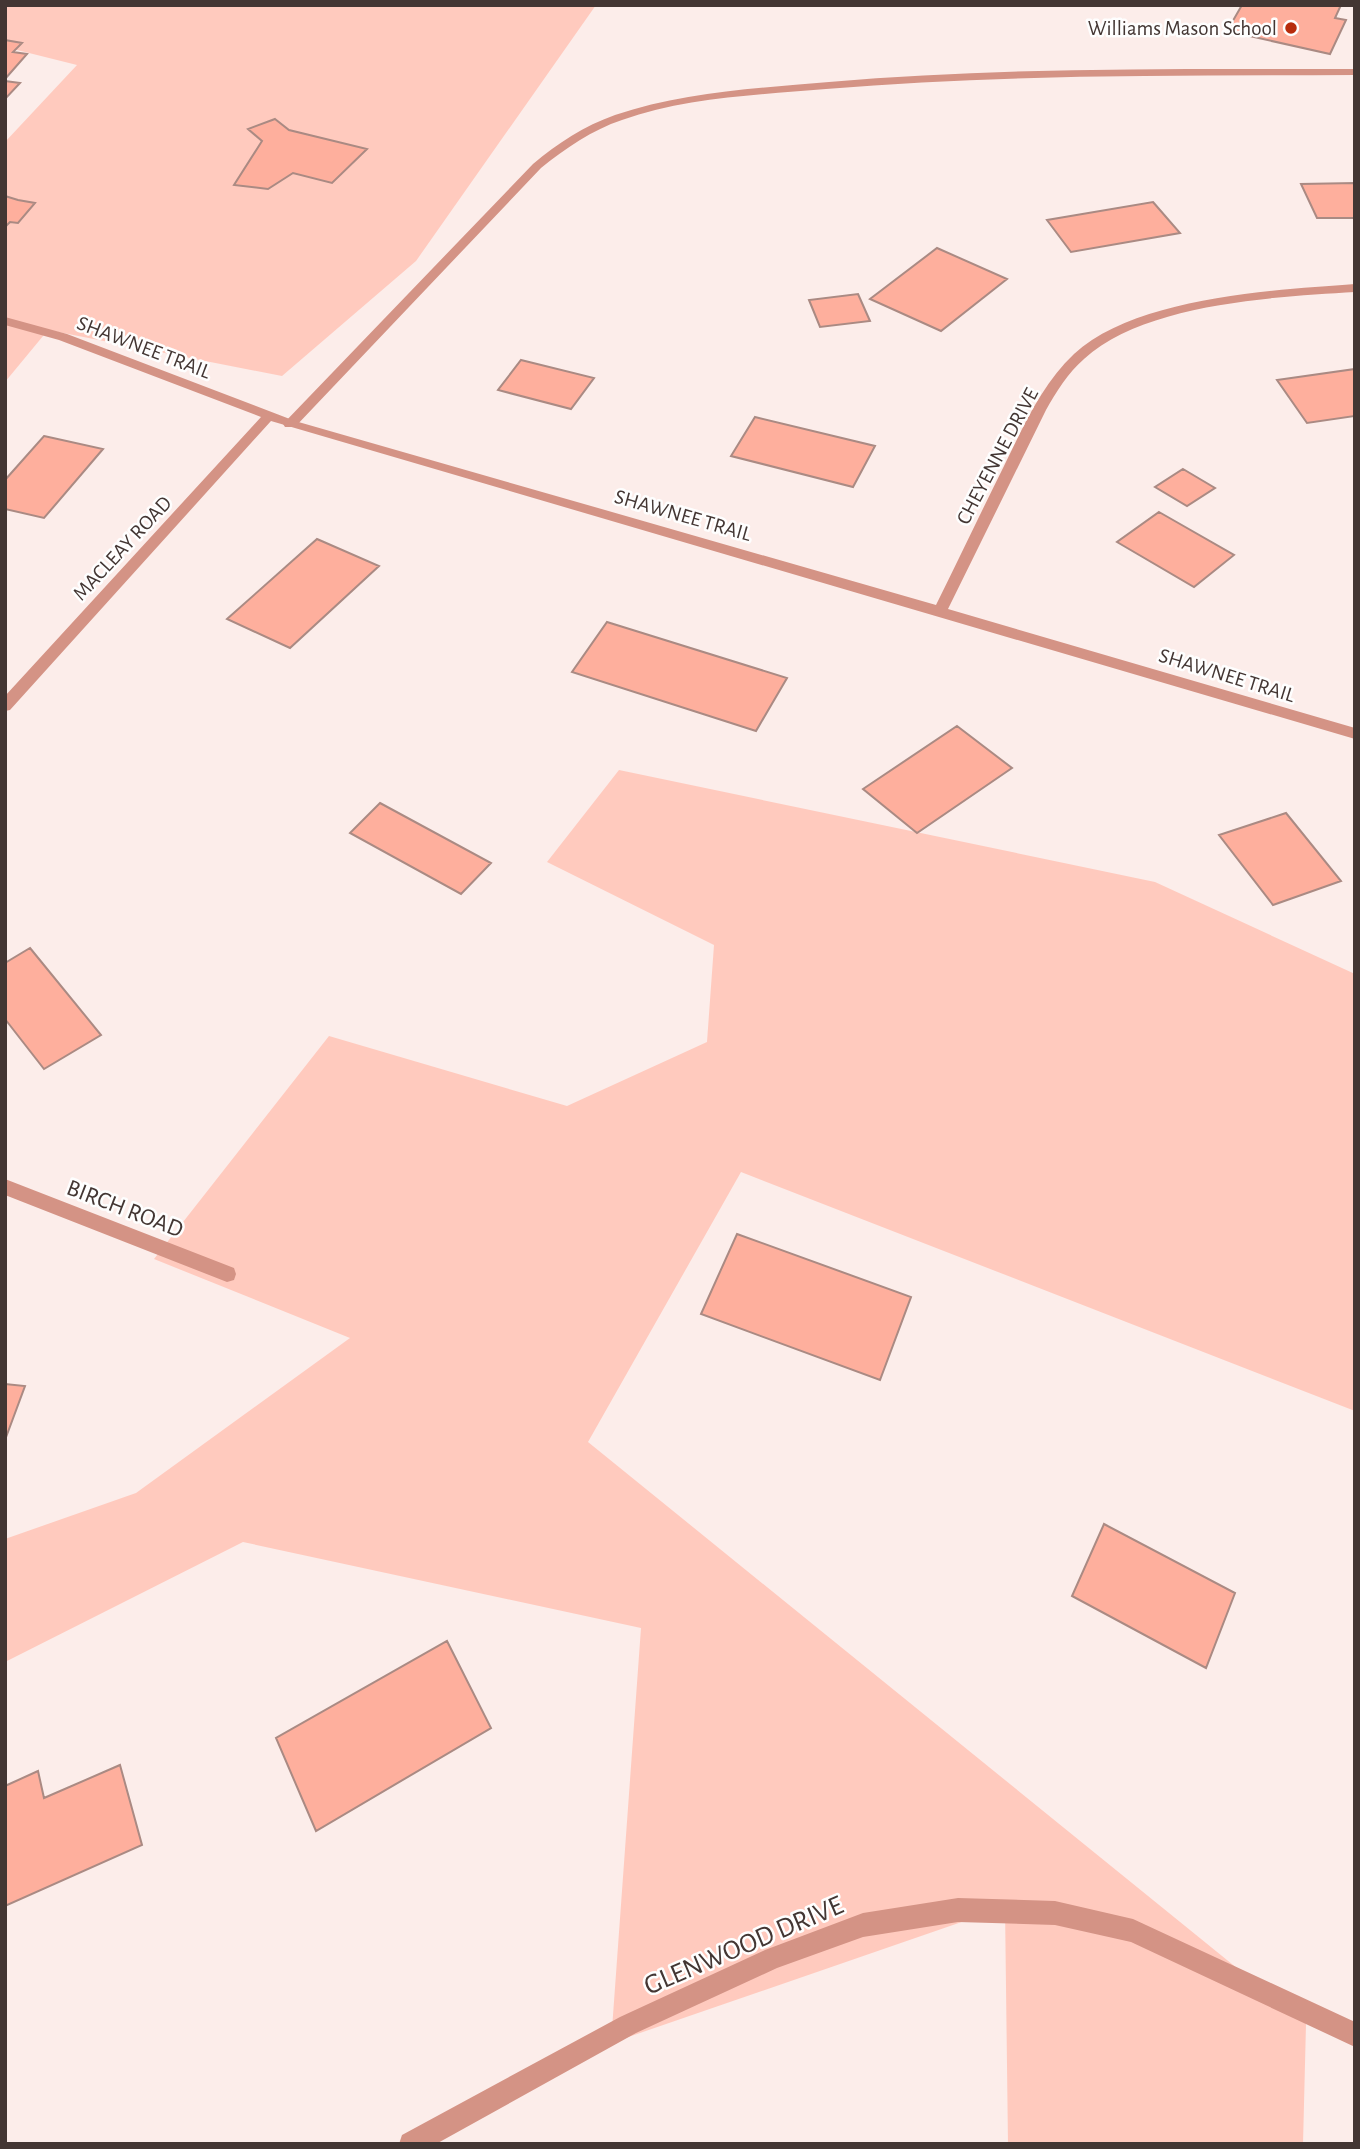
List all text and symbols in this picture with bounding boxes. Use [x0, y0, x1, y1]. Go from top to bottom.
place label: Williams Mason School [1088, 18, 1277, 39]
marker: Williams Mason School [1283, 20, 1299, 36]
street label: SHAWNEE TRAIL [74, 312, 214, 383]
street label: CHEYENNE DRIVE [953, 384, 1042, 528]
street label: SHAWNEE TRAIL [612, 486, 754, 545]
street label: MACLEAY ROAD [69, 492, 176, 605]
street label: SHAWNEE TRAIL [1156, 645, 1298, 706]
street label: BIRCH ROAD [63, 1176, 186, 1242]
street label: GLENWOOD DRIVE [640, 1891, 847, 2000]

